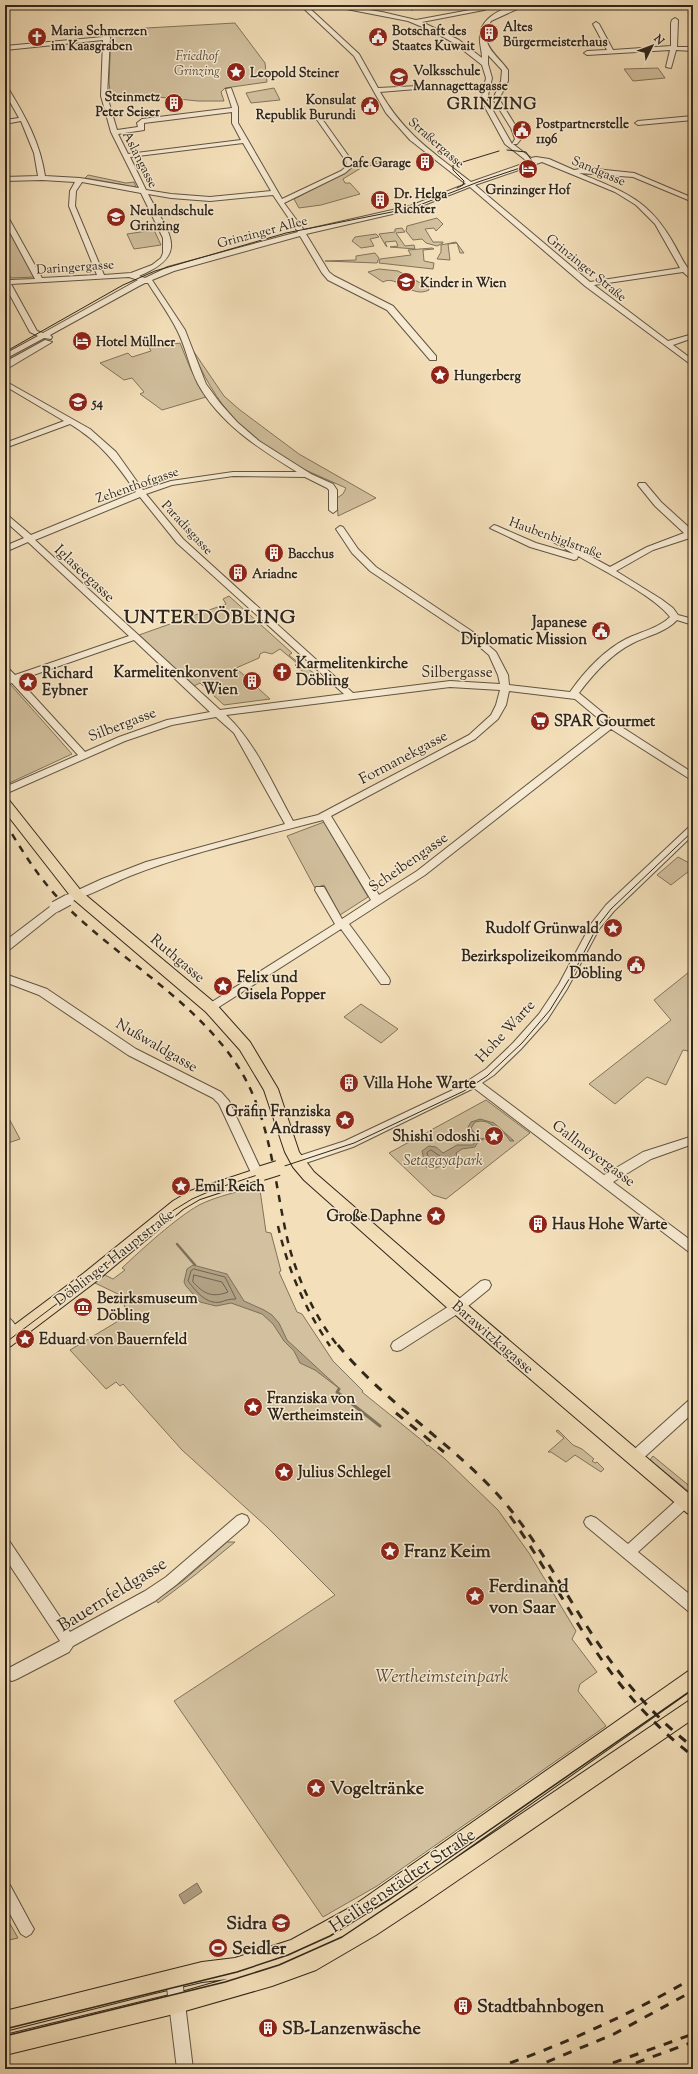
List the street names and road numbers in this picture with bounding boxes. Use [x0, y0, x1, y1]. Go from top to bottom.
street label: Straßergasse [404, 114, 468, 173]
street label: Aslangasse [117, 128, 161, 191]
street label: Sandgasse [568, 152, 628, 191]
street label: Grinzinger Allee [215, 212, 310, 254]
street label: Grinzinger Straße [542, 230, 630, 307]
street label: Daringergasse [36, 256, 115, 280]
street label: Zehenthofgasse [94, 463, 181, 508]
street label: Paradisgasse [157, 497, 216, 560]
street label: Haubenbiglstraße [506, 514, 605, 564]
street label: Iglaseegasse [49, 540, 119, 608]
street label: Silbergasse [421, 663, 493, 684]
street label: Silbergasse [85, 703, 160, 748]
street label: Formanekgasse [356, 726, 452, 791]
street label: Scheibengasse [365, 828, 453, 898]
street label: Ruthgasse [145, 930, 209, 988]
street label: Hohe Warte [471, 996, 541, 1068]
street label: Nußwaldgasse [111, 1014, 201, 1078]
street label: Gallmeyergasse [547, 1116, 639, 1192]
street label: Döblinger Hauptstraße [50, 1205, 179, 1312]
street label: Barawitzkagasse [446, 1297, 538, 1380]
street label: Bauernfeldgasse [54, 1552, 173, 1640]
street label: Heiligenstädter Straße [325, 1823, 482, 1940]

